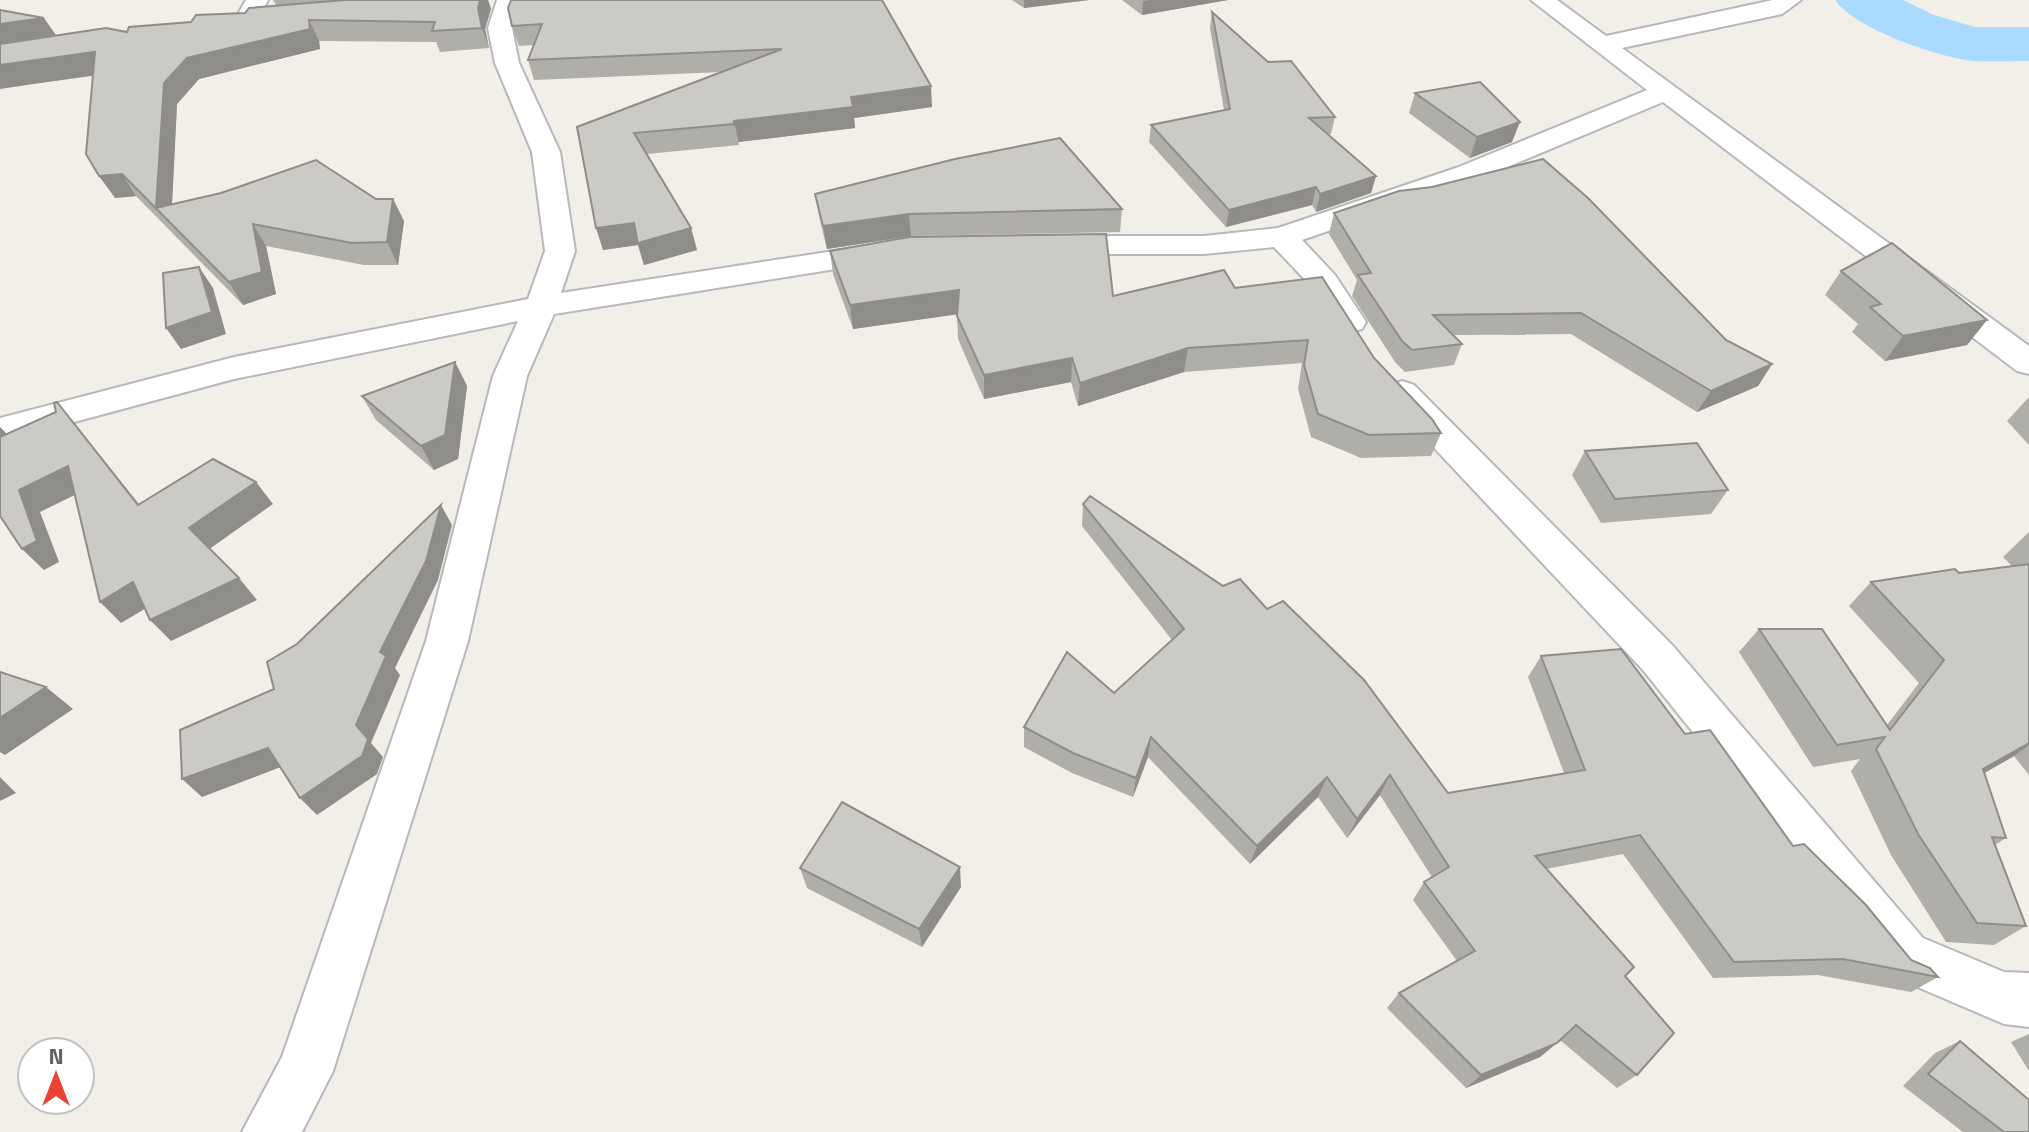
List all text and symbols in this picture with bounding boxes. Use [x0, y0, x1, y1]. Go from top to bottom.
north arrow [16, 1036, 96, 1116]
text: N [48, 1039, 64, 1073]

